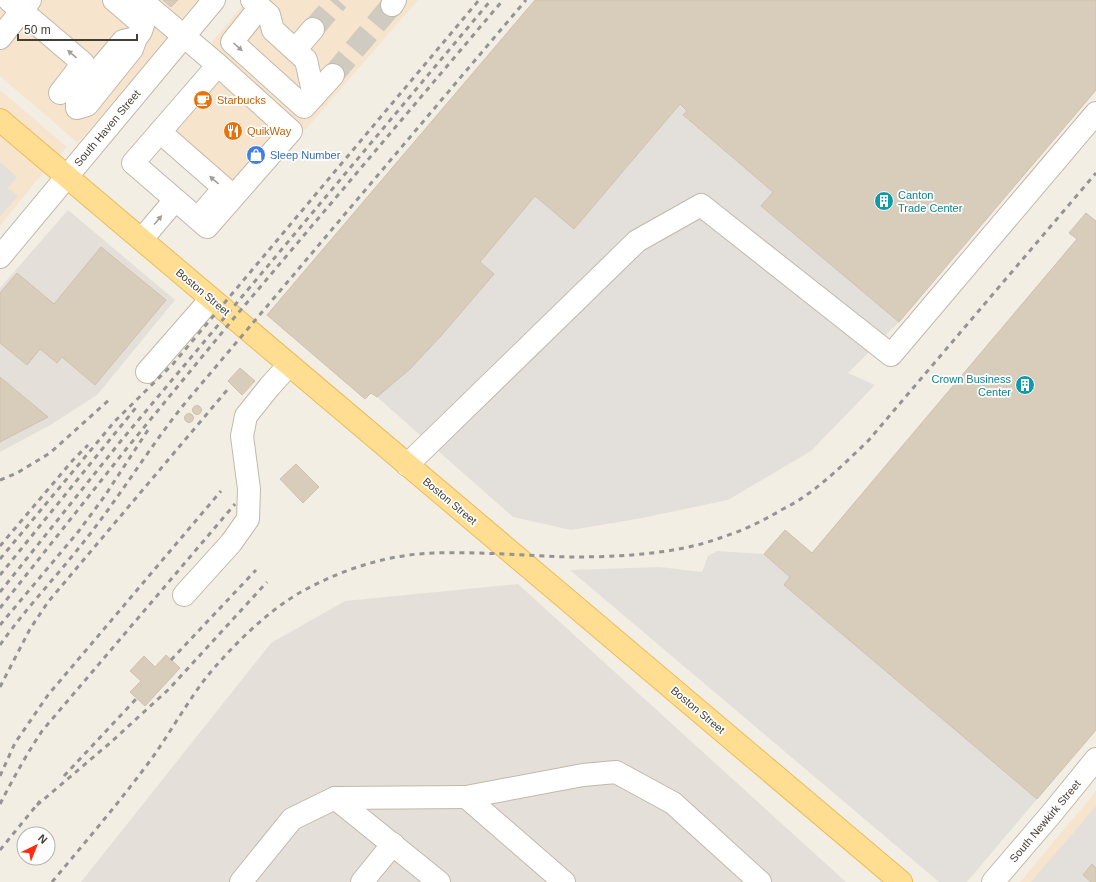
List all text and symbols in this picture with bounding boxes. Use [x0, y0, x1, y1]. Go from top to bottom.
scale bar [18, 16, 137, 42]
text: 50 m [24, 23, 51, 37]
one-way arrow [233, 43, 243, 52]
one-way arrow [66, 49, 77, 58]
street label: South Haven Street [72, 87, 142, 169]
cafe icon: Starbucks [192, 89, 214, 111]
place label: Starbucks [217, 94, 266, 106]
restaurant icon: QuikWay [222, 120, 244, 142]
place label: QuikWay [247, 125, 292, 137]
shop icon: Sleep Number [245, 144, 267, 166]
place label: Sleep Number [270, 149, 341, 161]
one-way arrow [210, 176, 219, 185]
place label: Canton Trade Center [898, 189, 963, 214]
building icon: Canton Trade Center [873, 190, 895, 212]
one-way arrow [154, 214, 163, 225]
street label: Boston Street [174, 266, 232, 318]
place label: Crown Business Center [932, 373, 1011, 398]
building icon: Crown Business Center [1014, 374, 1036, 396]
street label: Boston Street [421, 475, 479, 527]
street label: Boston Street [669, 684, 727, 736]
street label: South Newkirk Street [1007, 778, 1083, 864]
north arrow [16, 826, 56, 866]
text: N [36, 832, 50, 846]

